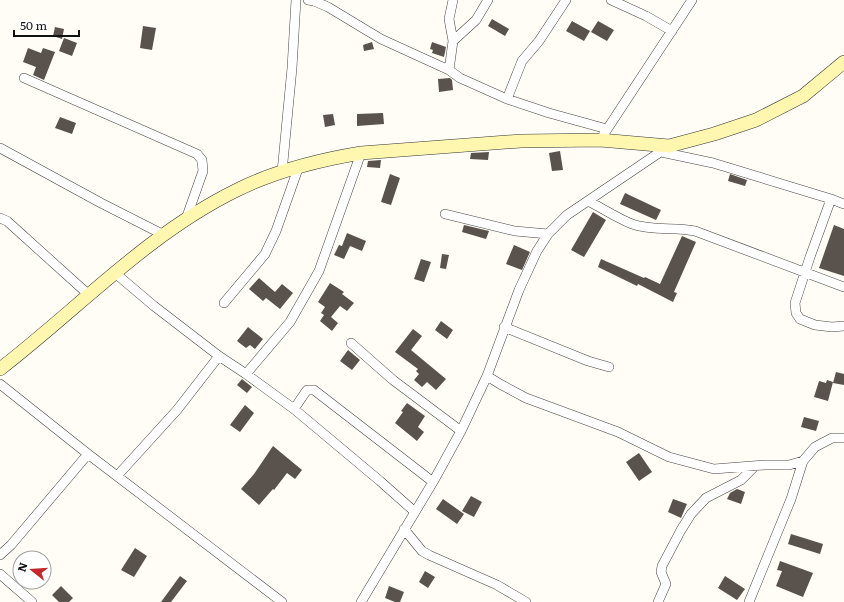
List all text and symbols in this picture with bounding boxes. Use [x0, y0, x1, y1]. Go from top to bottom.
scale bar [14, 12, 79, 38]
text: 50 m [20, 16, 47, 34]
north arrow [12, 550, 52, 590]
text: N [12, 560, 30, 574]

